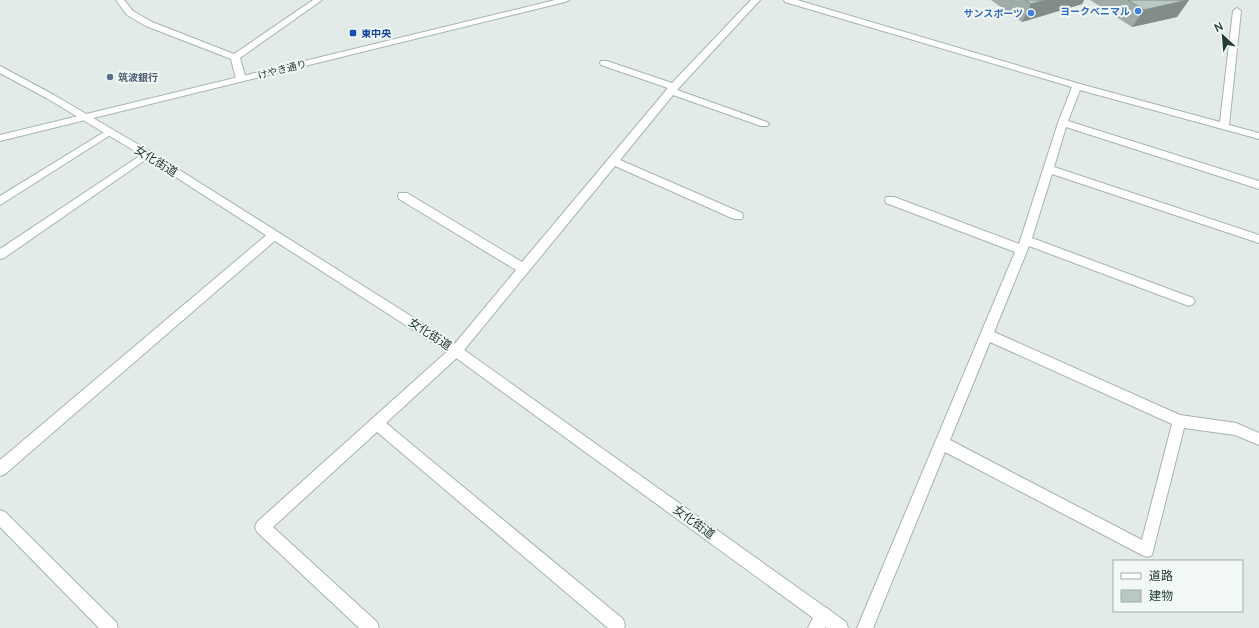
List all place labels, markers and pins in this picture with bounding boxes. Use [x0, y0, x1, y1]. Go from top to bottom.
place label: ヨークベニマル [1060, 4, 1130, 18]
place label: サンスポーツ [963, 6, 1023, 20]
marker: ヨークベニマル [1133, 6, 1143, 16]
marker: サンスポーツ [1026, 8, 1036, 18]
place label: 東中央 [361, 26, 392, 40]
marker: 東中央 [348, 28, 358, 38]
place label: 筑波銀行 [118, 70, 158, 84]
marker: 筑波銀行 [105, 72, 115, 82]

